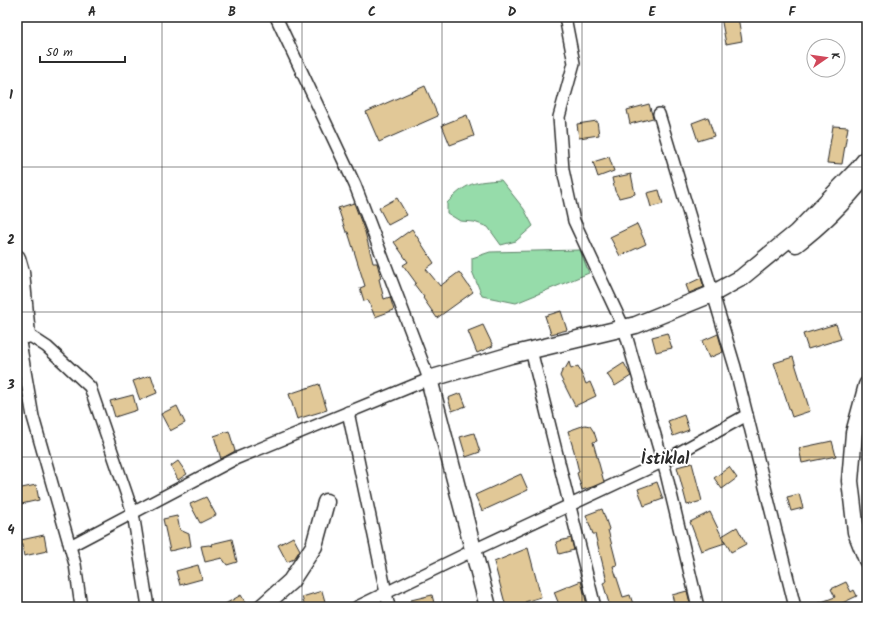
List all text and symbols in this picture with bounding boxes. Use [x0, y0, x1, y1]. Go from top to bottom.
text: A [88, 2, 96, 23]
text: B [228, 2, 236, 23]
text: C [368, 2, 376, 23]
text: D [508, 2, 517, 23]
text: E [648, 2, 656, 23]
text: F [788, 2, 796, 23]
scale bar [40, 38, 125, 64]
north arrow [806, 38, 846, 78]
text: 50 m [46, 43, 73, 62]
text: K [825, 51, 844, 62]
text: 1 [9, 85, 13, 106]
text: 2 [7, 230, 15, 251]
text: 3 [6, 375, 15, 396]
district label: İstiklal [641, 447, 690, 472]
text: 4 [7, 520, 15, 541]

